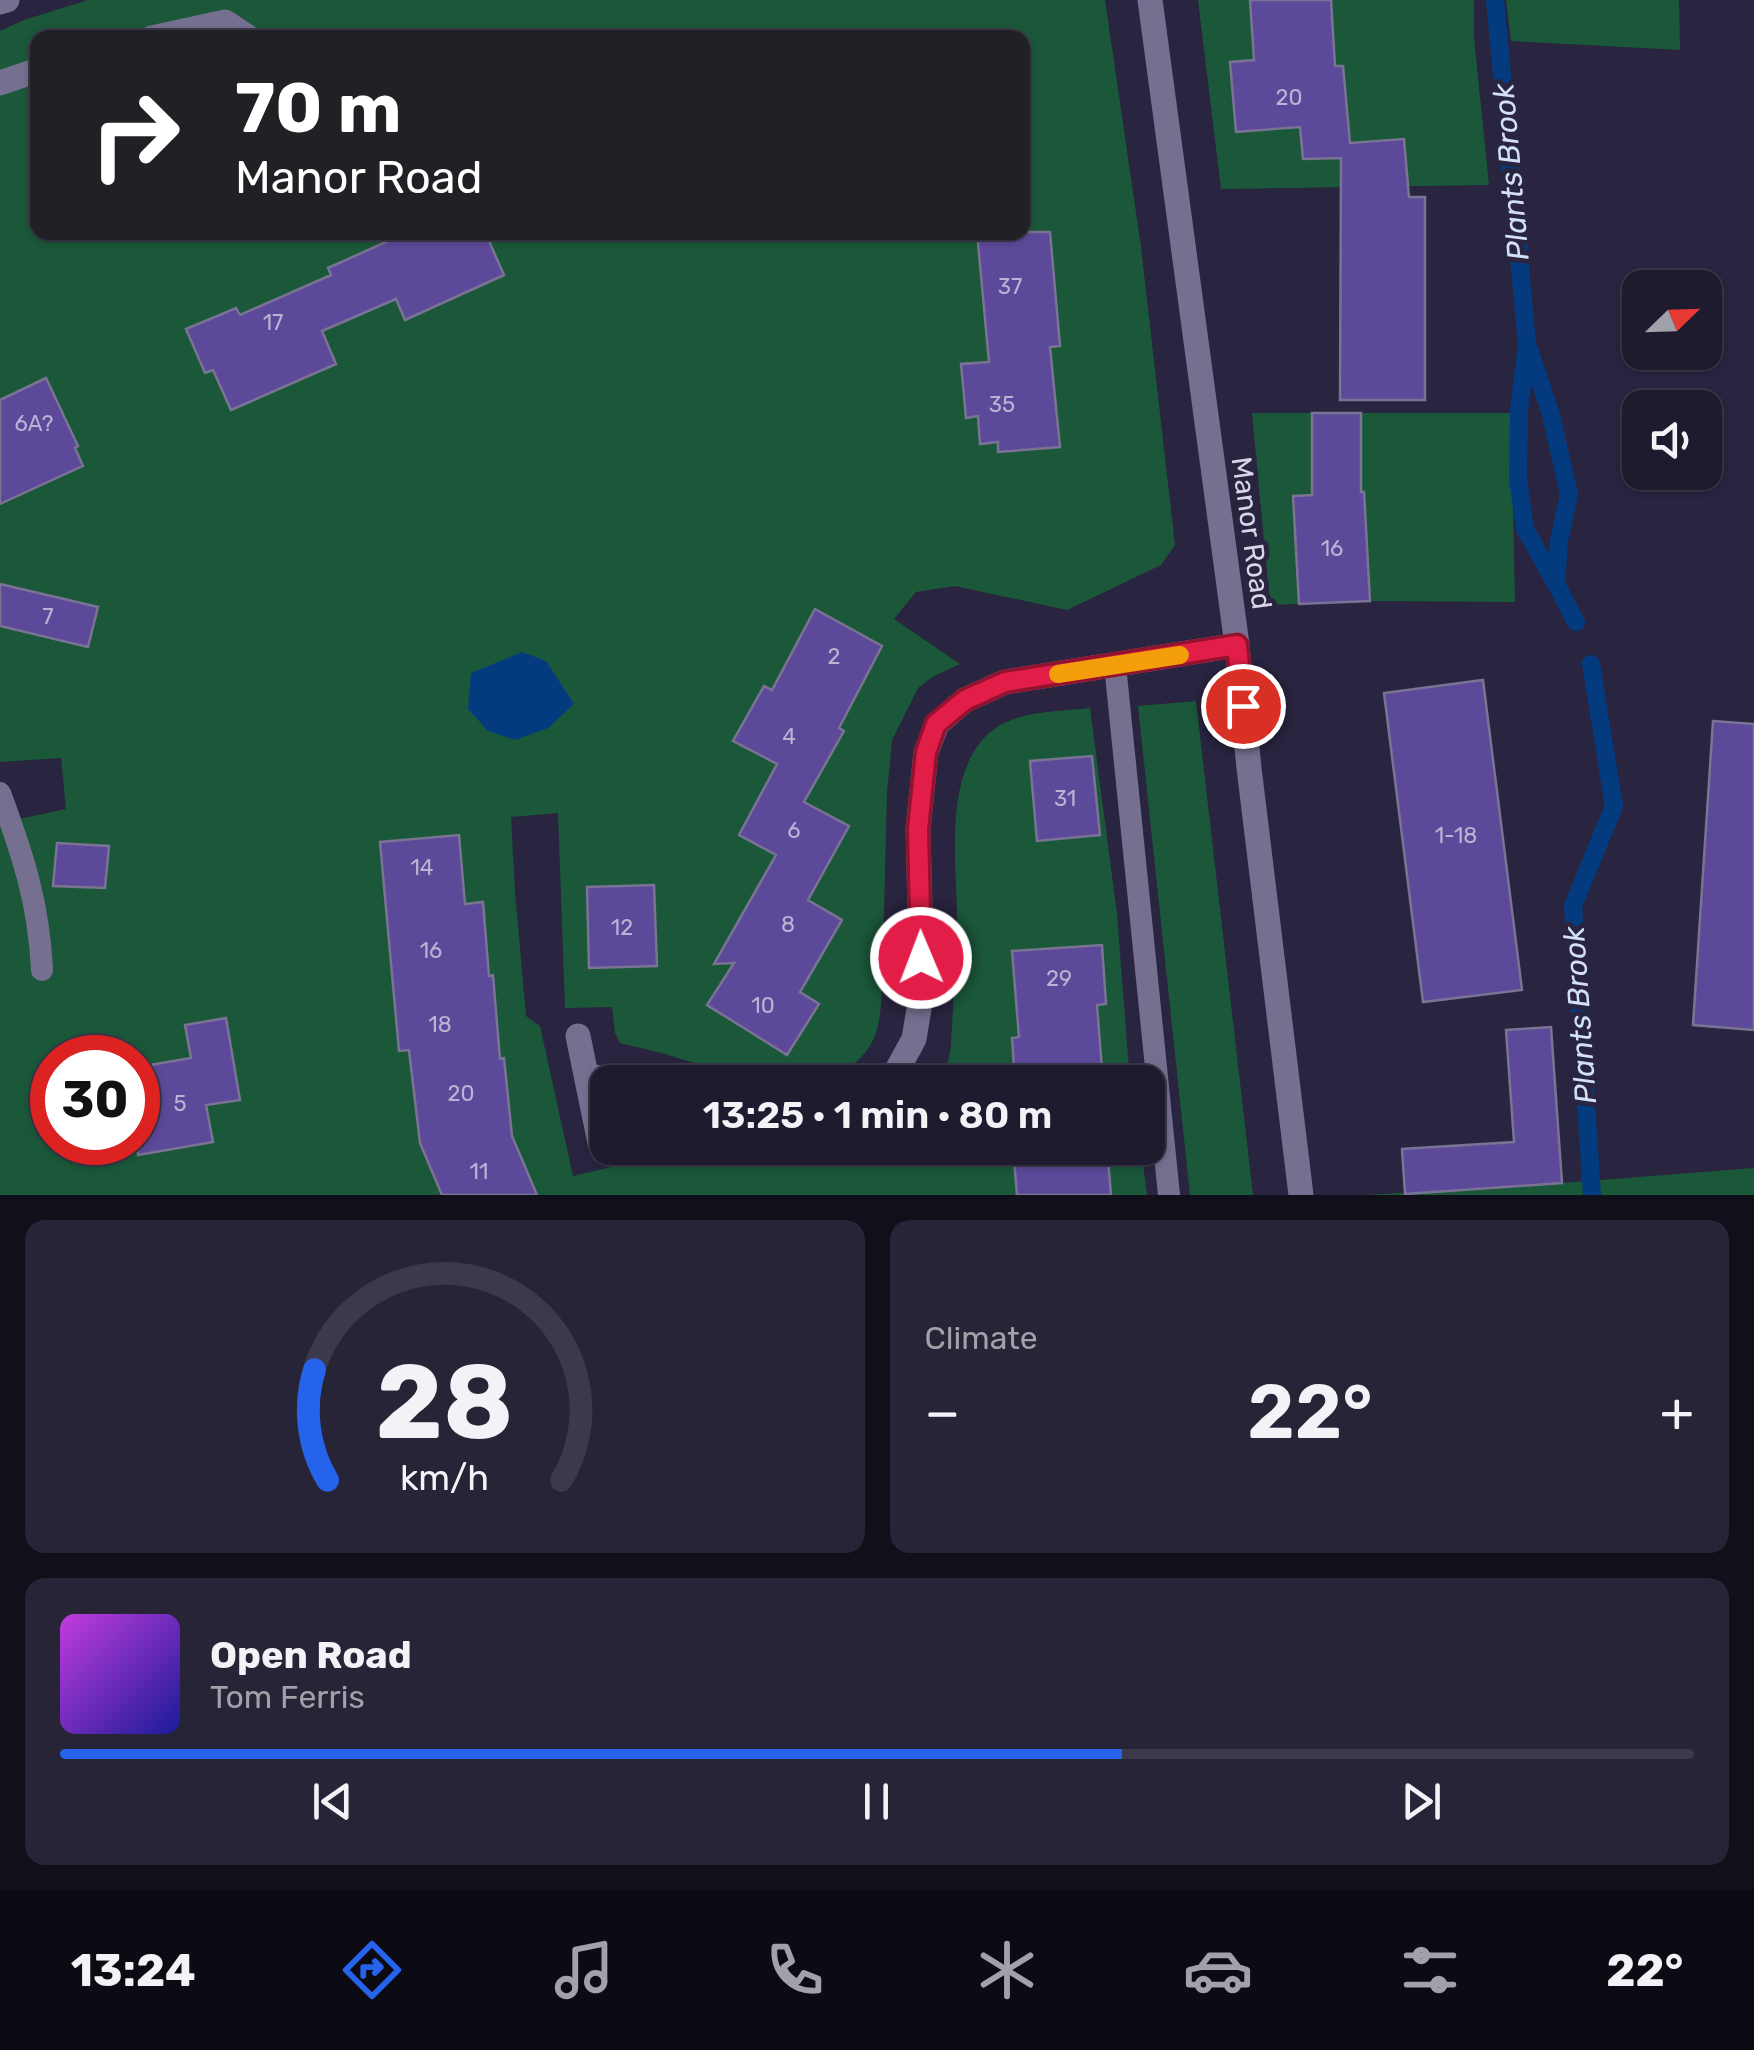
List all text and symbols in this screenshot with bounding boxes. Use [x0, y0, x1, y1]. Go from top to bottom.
text: 70 m [235, 67, 402, 150]
icon: right [70, 70, 200, 200]
water label: Plants Brook [1485, 81, 1537, 262]
house number: 20 [1276, 84, 1302, 111]
text: Manor Road [235, 151, 482, 204]
north arrow [1622, 270, 1722, 370]
map controls [1622, 270, 1722, 490]
house number: 37 [998, 273, 1022, 300]
house number: 17 [263, 309, 283, 336]
button: sound [1622, 390, 1722, 490]
house number: 35 [989, 391, 1015, 418]
house number: 6A? [15, 410, 53, 437]
street label: Manor Road [1224, 455, 1279, 612]
house number: 16 [1321, 535, 1343, 562]
house number: 7 [42, 603, 54, 630]
house number: 2 [828, 643, 840, 670]
pin [1201, 664, 1286, 749]
icon: arrive [1216, 679, 1271, 734]
house number: 4 [782, 723, 796, 750]
house number: 31 [1054, 785, 1076, 812]
house number: 6 [787, 817, 801, 844]
house number: 1-18 [1435, 822, 1477, 849]
house number: 14 [410, 854, 434, 881]
position arrow [869, 906, 973, 1010]
house number: 8 [781, 911, 795, 938]
house number: 12 [611, 914, 633, 941]
water label: Plants Brook [1556, 925, 1604, 1105]
house number: 16 [420, 937, 442, 964]
house number: 29 [1046, 965, 1072, 992]
house number: 10 [751, 992, 775, 1019]
house number: 18 [428, 1011, 452, 1038]
speed limit sign: 30 [30, 1035, 160, 1165]
house number: 20 [448, 1080, 474, 1107]
house number: 5 [173, 1090, 187, 1117]
text: 13:25 · 1 min · 80 m [703, 1092, 1052, 1138]
house number: 11 [470, 1158, 488, 1185]
text: Climate [925, 1319, 1038, 1357]
text: 28 [376, 1341, 514, 1464]
text: 22° [1247, 1368, 1373, 1457]
text: − [925, 1380, 960, 1445]
text: + [1660, 1380, 1694, 1445]
text: km/h [400, 1457, 489, 1499]
text: Open Road [210, 1632, 412, 1678]
text: Tom Ferris [210, 1678, 365, 1716]
icon: previous [305, 1774, 360, 1829]
icon: pause [849, 1774, 904, 1829]
icon: next [1394, 1774, 1449, 1829]
icon: directions [337, 1935, 407, 2005]
icon: music [549, 1935, 619, 2005]
icon: phone [760, 1935, 830, 2005]
icon: climate [972, 1935, 1042, 2005]
icon: car [1183, 1935, 1253, 2005]
icon: filters [1395, 1935, 1465, 2005]
text: 13:24 [71, 1944, 196, 1997]
text: 22° [1606, 1944, 1683, 1997]

